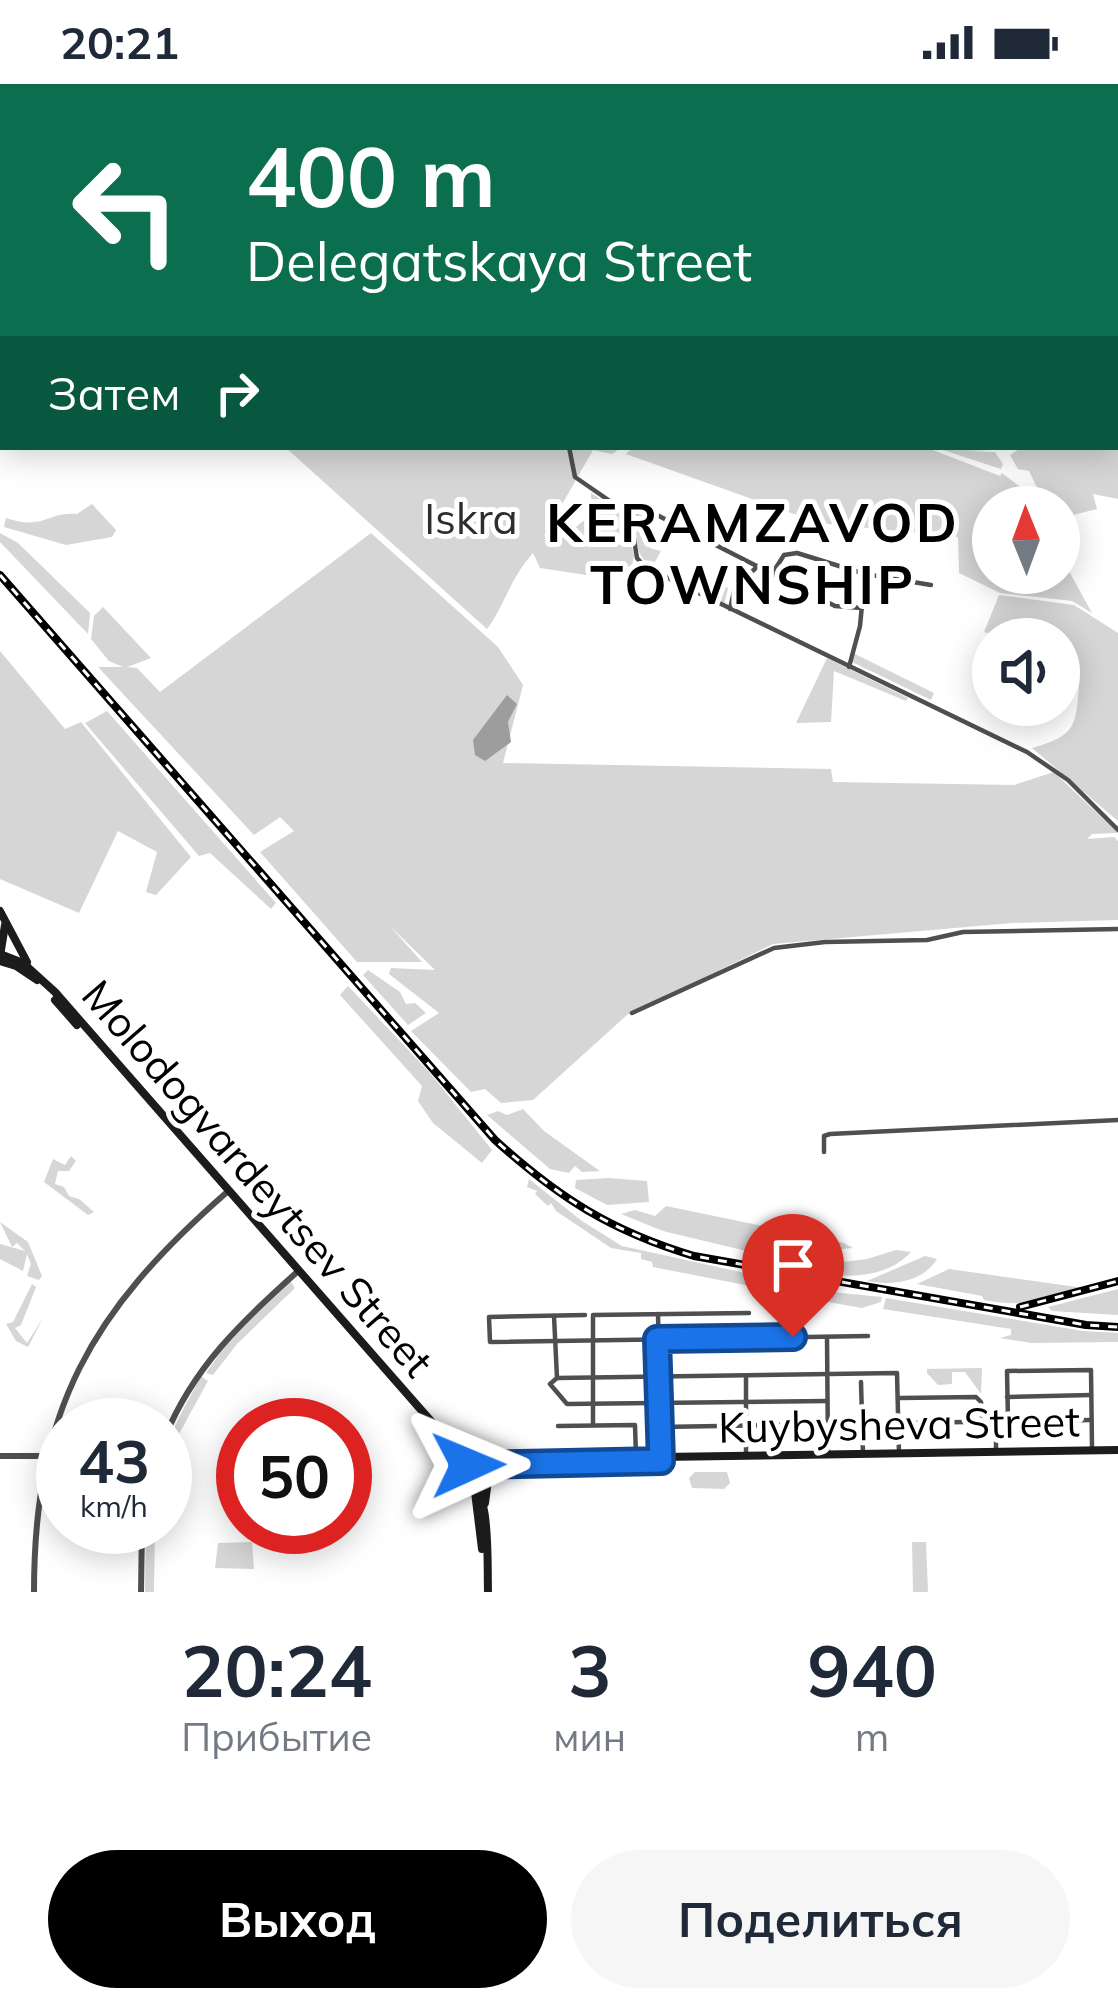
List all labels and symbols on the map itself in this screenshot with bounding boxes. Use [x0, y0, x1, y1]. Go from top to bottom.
north arrow [972, 486, 1080, 594]
district label: KERAMZAVOD TOWNSHIP [546, 488, 960, 618]
park label: Iskra [424, 492, 518, 545]
street label: Molodogvardeytsev Street [71, 969, 445, 1387]
pin [742, 1214, 844, 1337]
street label: Kuybysheva Street [718, 1394, 1080, 1454]
speed limit sign: 50 [216, 1398, 372, 1554]
position arrow [405, 1402, 531, 1528]

